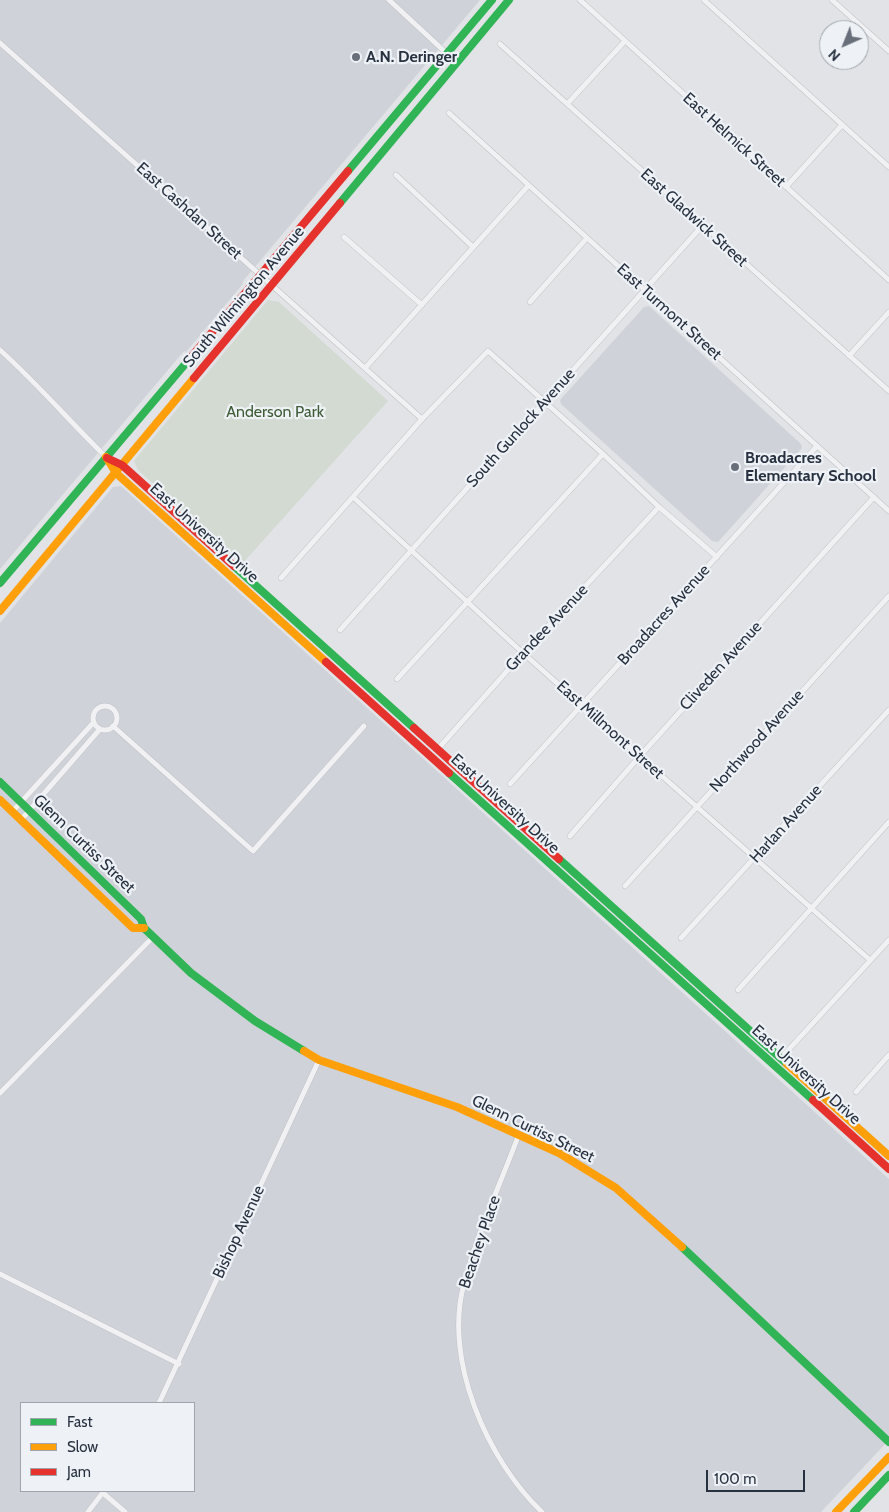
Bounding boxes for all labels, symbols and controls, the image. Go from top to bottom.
north arrow [819,20,869,70]
text: N [824,45,844,65]
place label: A.N. Deringer [366,47,457,67]
marker: A.N. Deringer [350,51,362,63]
street label: East Helmick Street [679,89,789,191]
street label: East Cashdan Street [132,159,246,263]
street label: East Gladwick Street [637,165,751,271]
street label: South Wilmington Avenue [179,223,309,371]
street label: East Turmont Street [613,260,725,364]
street label: South Gunlock Avenue [463,365,579,491]
park label: Anderson Park [226,402,324,422]
place label: Broadacres Elementary School [745,448,876,486]
marker: Broadacres Elementary School [729,461,741,473]
street label: East University Drive [146,479,262,587]
street label: Broadacres Avenue [614,561,714,669]
street label: Grandee Avenue [502,581,592,675]
street label: Cliveden Avenue [676,617,766,715]
street label: East Millmont Street [552,677,668,783]
street label: Northwood Avenue [706,686,808,796]
street label: East University Drive [447,750,563,858]
street label: Harlan Avenue [746,781,826,867]
street label: Glenn Curtiss Street [29,791,139,897]
street label: East University Drive [748,1021,864,1129]
street label: Glenn Curtiss Street [469,1091,597,1167]
street label: Bishop Avenue [209,1183,269,1281]
street label: Beachey Place [455,1193,505,1291]
legend [20,1402,195,1492]
text: Fast [67,1413,92,1431]
text: Slow [67,1438,98,1456]
scale bar [709,1460,808,1492]
text: Jam [67,1463,91,1481]
text: 100 m [714,1470,756,1488]

